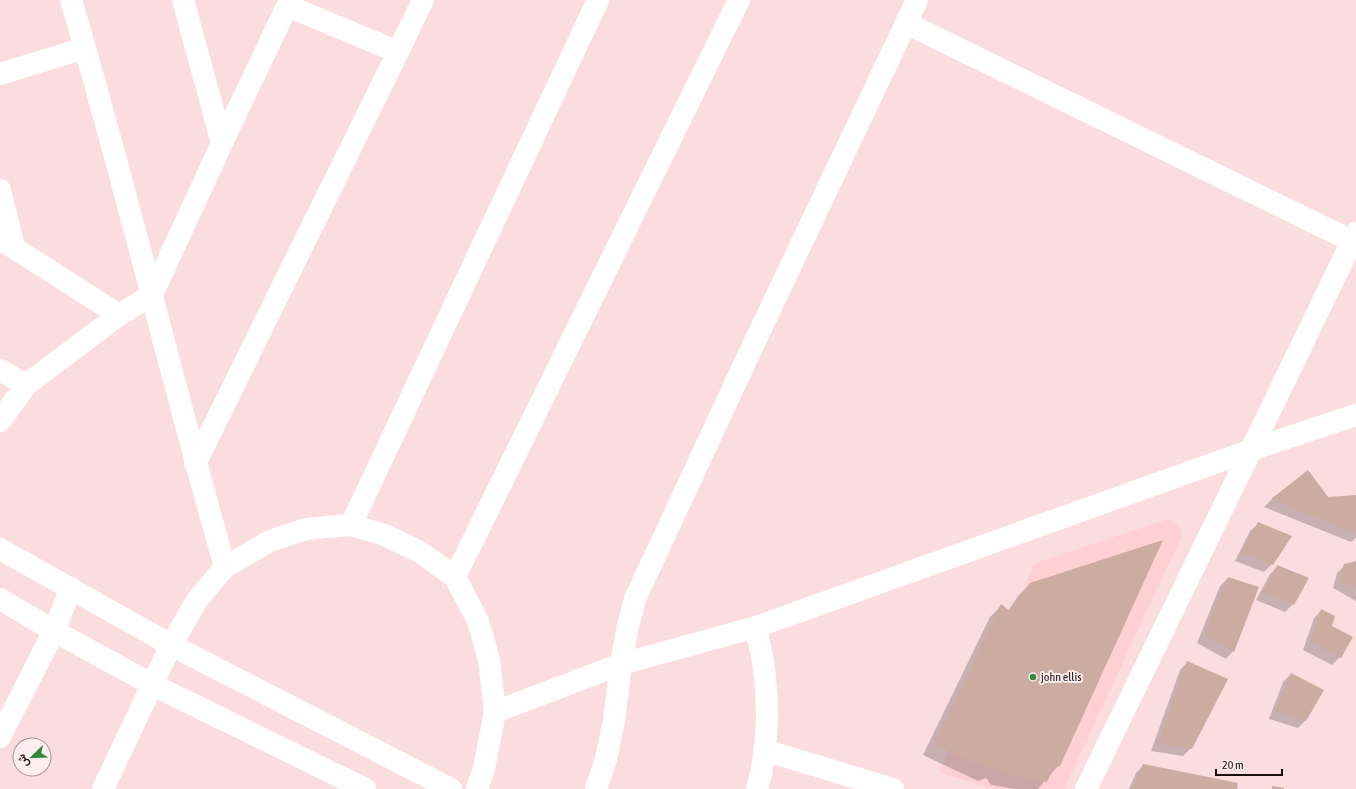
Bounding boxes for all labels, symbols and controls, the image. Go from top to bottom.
place label: john ellis [1040,670,1082,684]
marker: john ellis [1028,672,1038,682]
north arrow [12,737,52,777]
scale bar [1216,751,1282,777]
text: ش [15,752,32,769]
text: 20 m [1222,758,1244,772]

